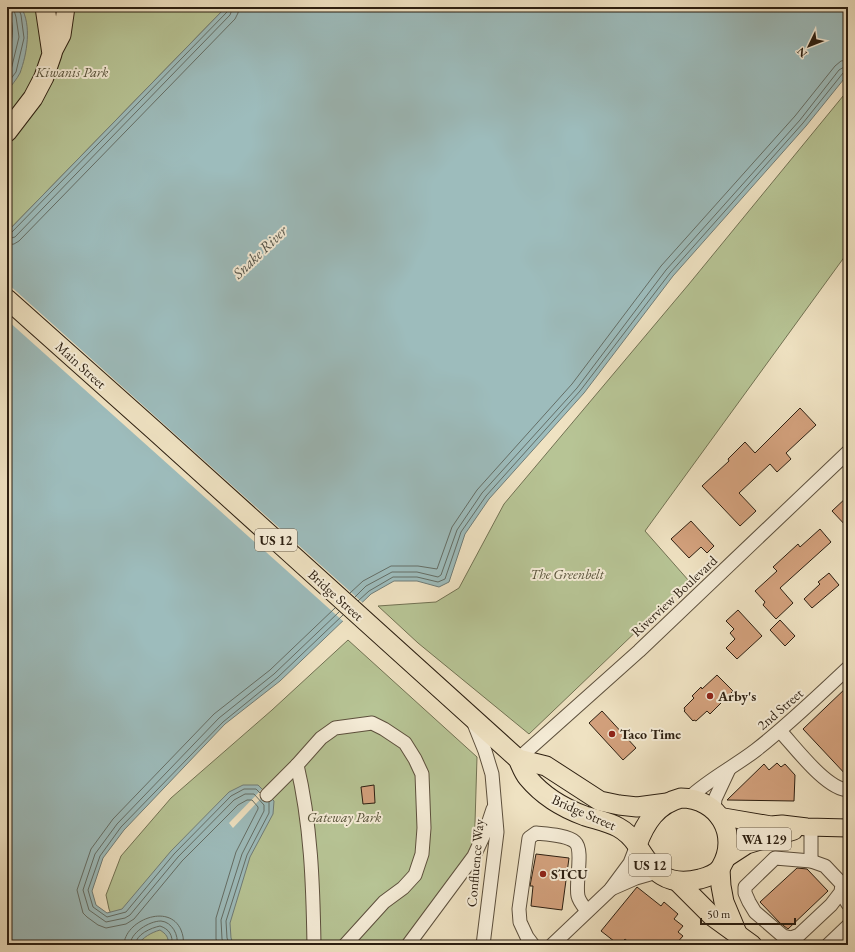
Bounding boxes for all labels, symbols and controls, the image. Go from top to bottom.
north arrow [789,26,829,66]
text: N [793,45,810,61]
park label: Kiwanis Park [35,63,109,81]
water label: Snake River [228,220,292,283]
street label: Main Street [52,337,111,393]
road number: US 12 [255,529,297,551]
street label: Riverview Boulevard [627,551,722,641]
street label: Bridge Street [305,565,368,625]
park label: The Greenbelt [530,565,605,583]
street label: 2nd Street [753,684,807,734]
place label: Arby's [717,687,756,705]
marker: Arby's [705,691,715,701]
place label: Taco Time [620,725,681,743]
marker: Taco Time [607,729,617,739]
street label: Bridge Street [549,790,620,834]
park label: Gateway Park [307,808,382,826]
street label: Confluence Way [462,817,488,908]
road number: WA 129 [737,828,791,850]
road number: US 12 [629,854,671,876]
place label: STCU [551,865,588,883]
marker: STCU [538,869,548,879]
scale bar [701,900,795,926]
text: 50 m [707,906,731,922]

